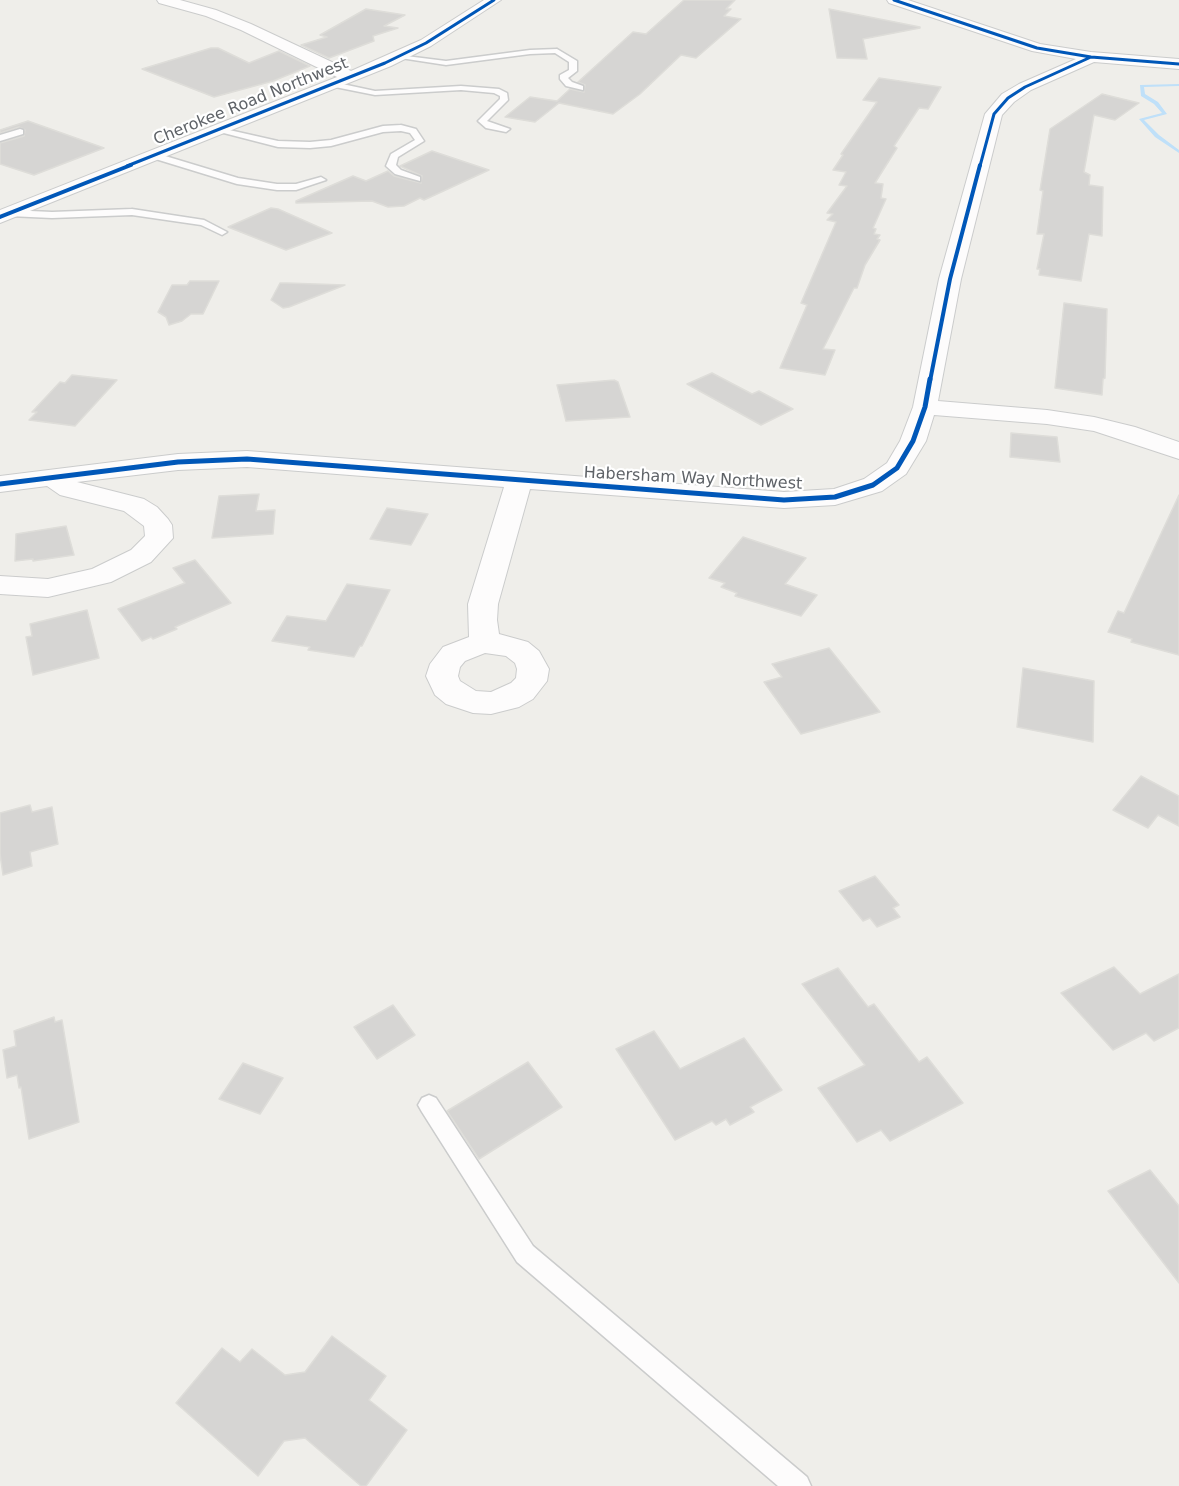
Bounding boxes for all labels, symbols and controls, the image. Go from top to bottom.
street label: Cherokee Road Northwest [151,54,351,150]
street label: Habersham Way Northwest [583,464,803,494]

